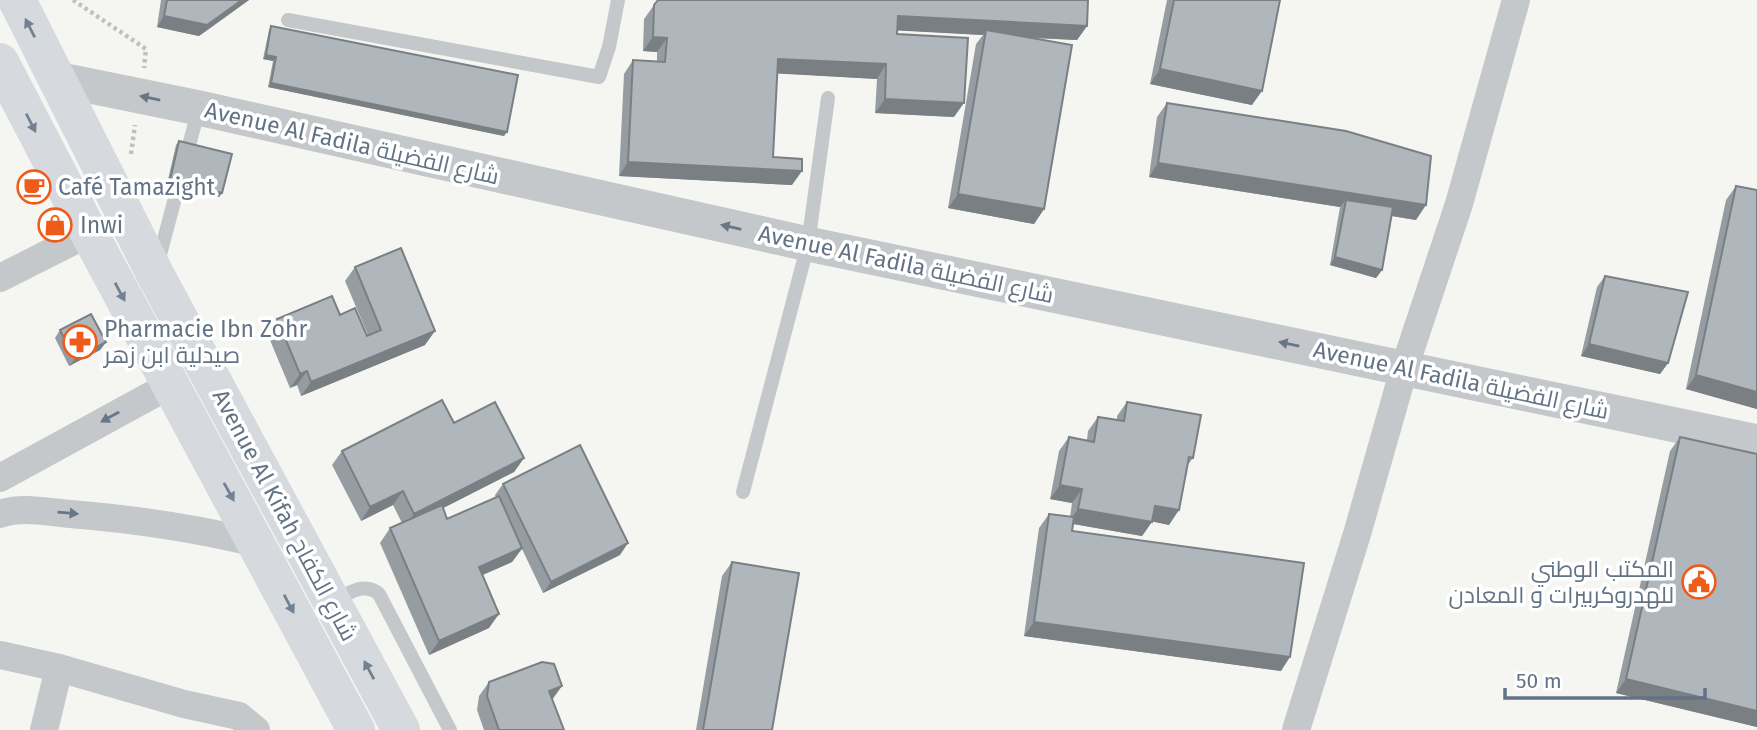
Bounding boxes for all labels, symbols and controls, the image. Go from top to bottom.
one-way arrow [24,18,35,38]
one-way arrow [139,93,161,104]
street label: Avenue Al Fadila شارع الفضيلة [202,96,502,192]
one-way arrow [26,113,37,133]
cafe icon: Café Tamazight [15,168,53,206]
place label: Café Tamazight [58,173,216,201]
shop icon: Inwi [36,206,74,244]
place label: Inwi [80,211,123,239]
street label: Avenue Al Fadila شارع الفضيلة [755,219,1056,311]
one-way arrow [720,222,742,233]
one-way arrow [115,282,126,302]
place label: Pharmacie Ibn Zohr صيدلية ابن زهر [102,315,308,369]
pharmacy icon: Pharmacie Ibn Zohr صيدلية ابن زهر [61,323,99,361]
street label: Avenue Al Fadila شارع الفضيلة [1310,335,1611,427]
one-way arrow [1278,339,1300,350]
street label: Avenue Al Kifah شارع الكفاح [205,384,363,647]
one-way arrow [100,411,120,423]
one-way arrow [223,482,234,502]
one-way arrow [57,508,79,519]
place label: المكتب الوطني للهدروكربيرات و المعادن [1449,555,1674,609]
public building icon: المكتب الوطني للهدروكربيرات و المعادن [1680,563,1718,601]
one-way arrow [282,594,294,614]
scale bar [1505,656,1704,700]
one-way arrow [363,660,375,679]
text: 50 m [1516,668,1562,694]

